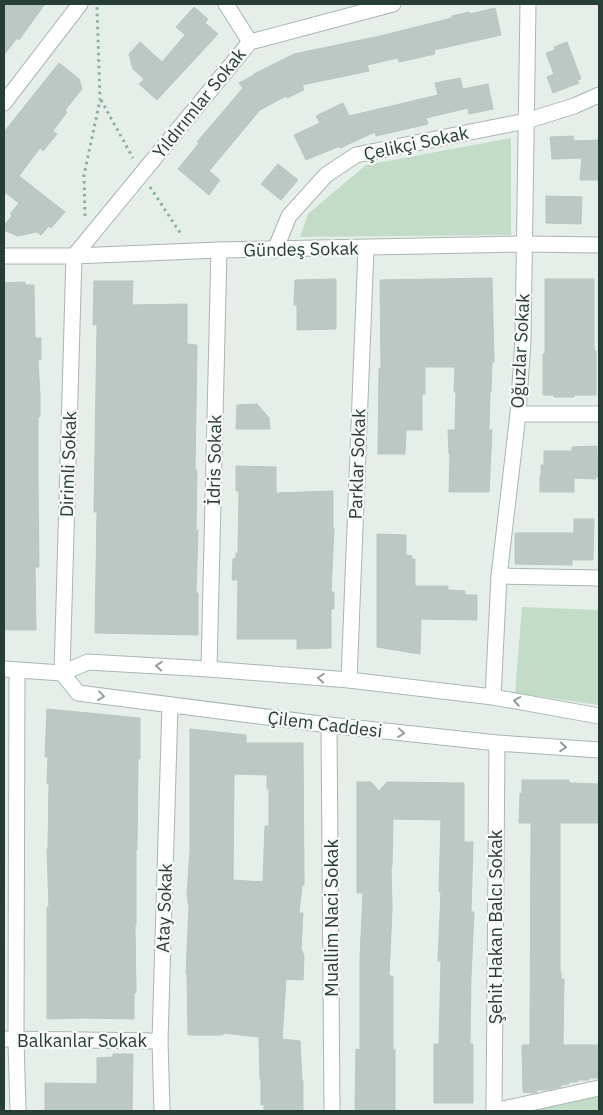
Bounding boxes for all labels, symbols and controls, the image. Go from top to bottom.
street label: Yıldırımlar Sokak [147,43,251,163]
street label: Çelikçi Sokak [362,121,471,165]
street label: Gündeş Sokak [243,236,359,262]
street label: Oğuzlar Sokak [506,292,535,409]
street label: Parklar Sokak [344,408,370,520]
street label: Dirimli Sokak [55,410,81,517]
street label: İdris Sokak [202,414,226,506]
one-way arrow [154,660,162,671]
one-way arrow [316,672,324,683]
one-way arrow [97,690,105,701]
one-way arrow [512,696,521,706]
street label: Çilem Caddesi [266,706,384,742]
one-way arrow [397,727,405,738]
one-way arrow [559,742,567,753]
street label: Şehit Hakan Balcı Sokak [484,829,507,1024]
street label: Muallim Naci Sokak [320,839,343,997]
street label: Atay Sokak [151,862,177,953]
street label: Balkanlar Sokak [17,1029,147,1052]

